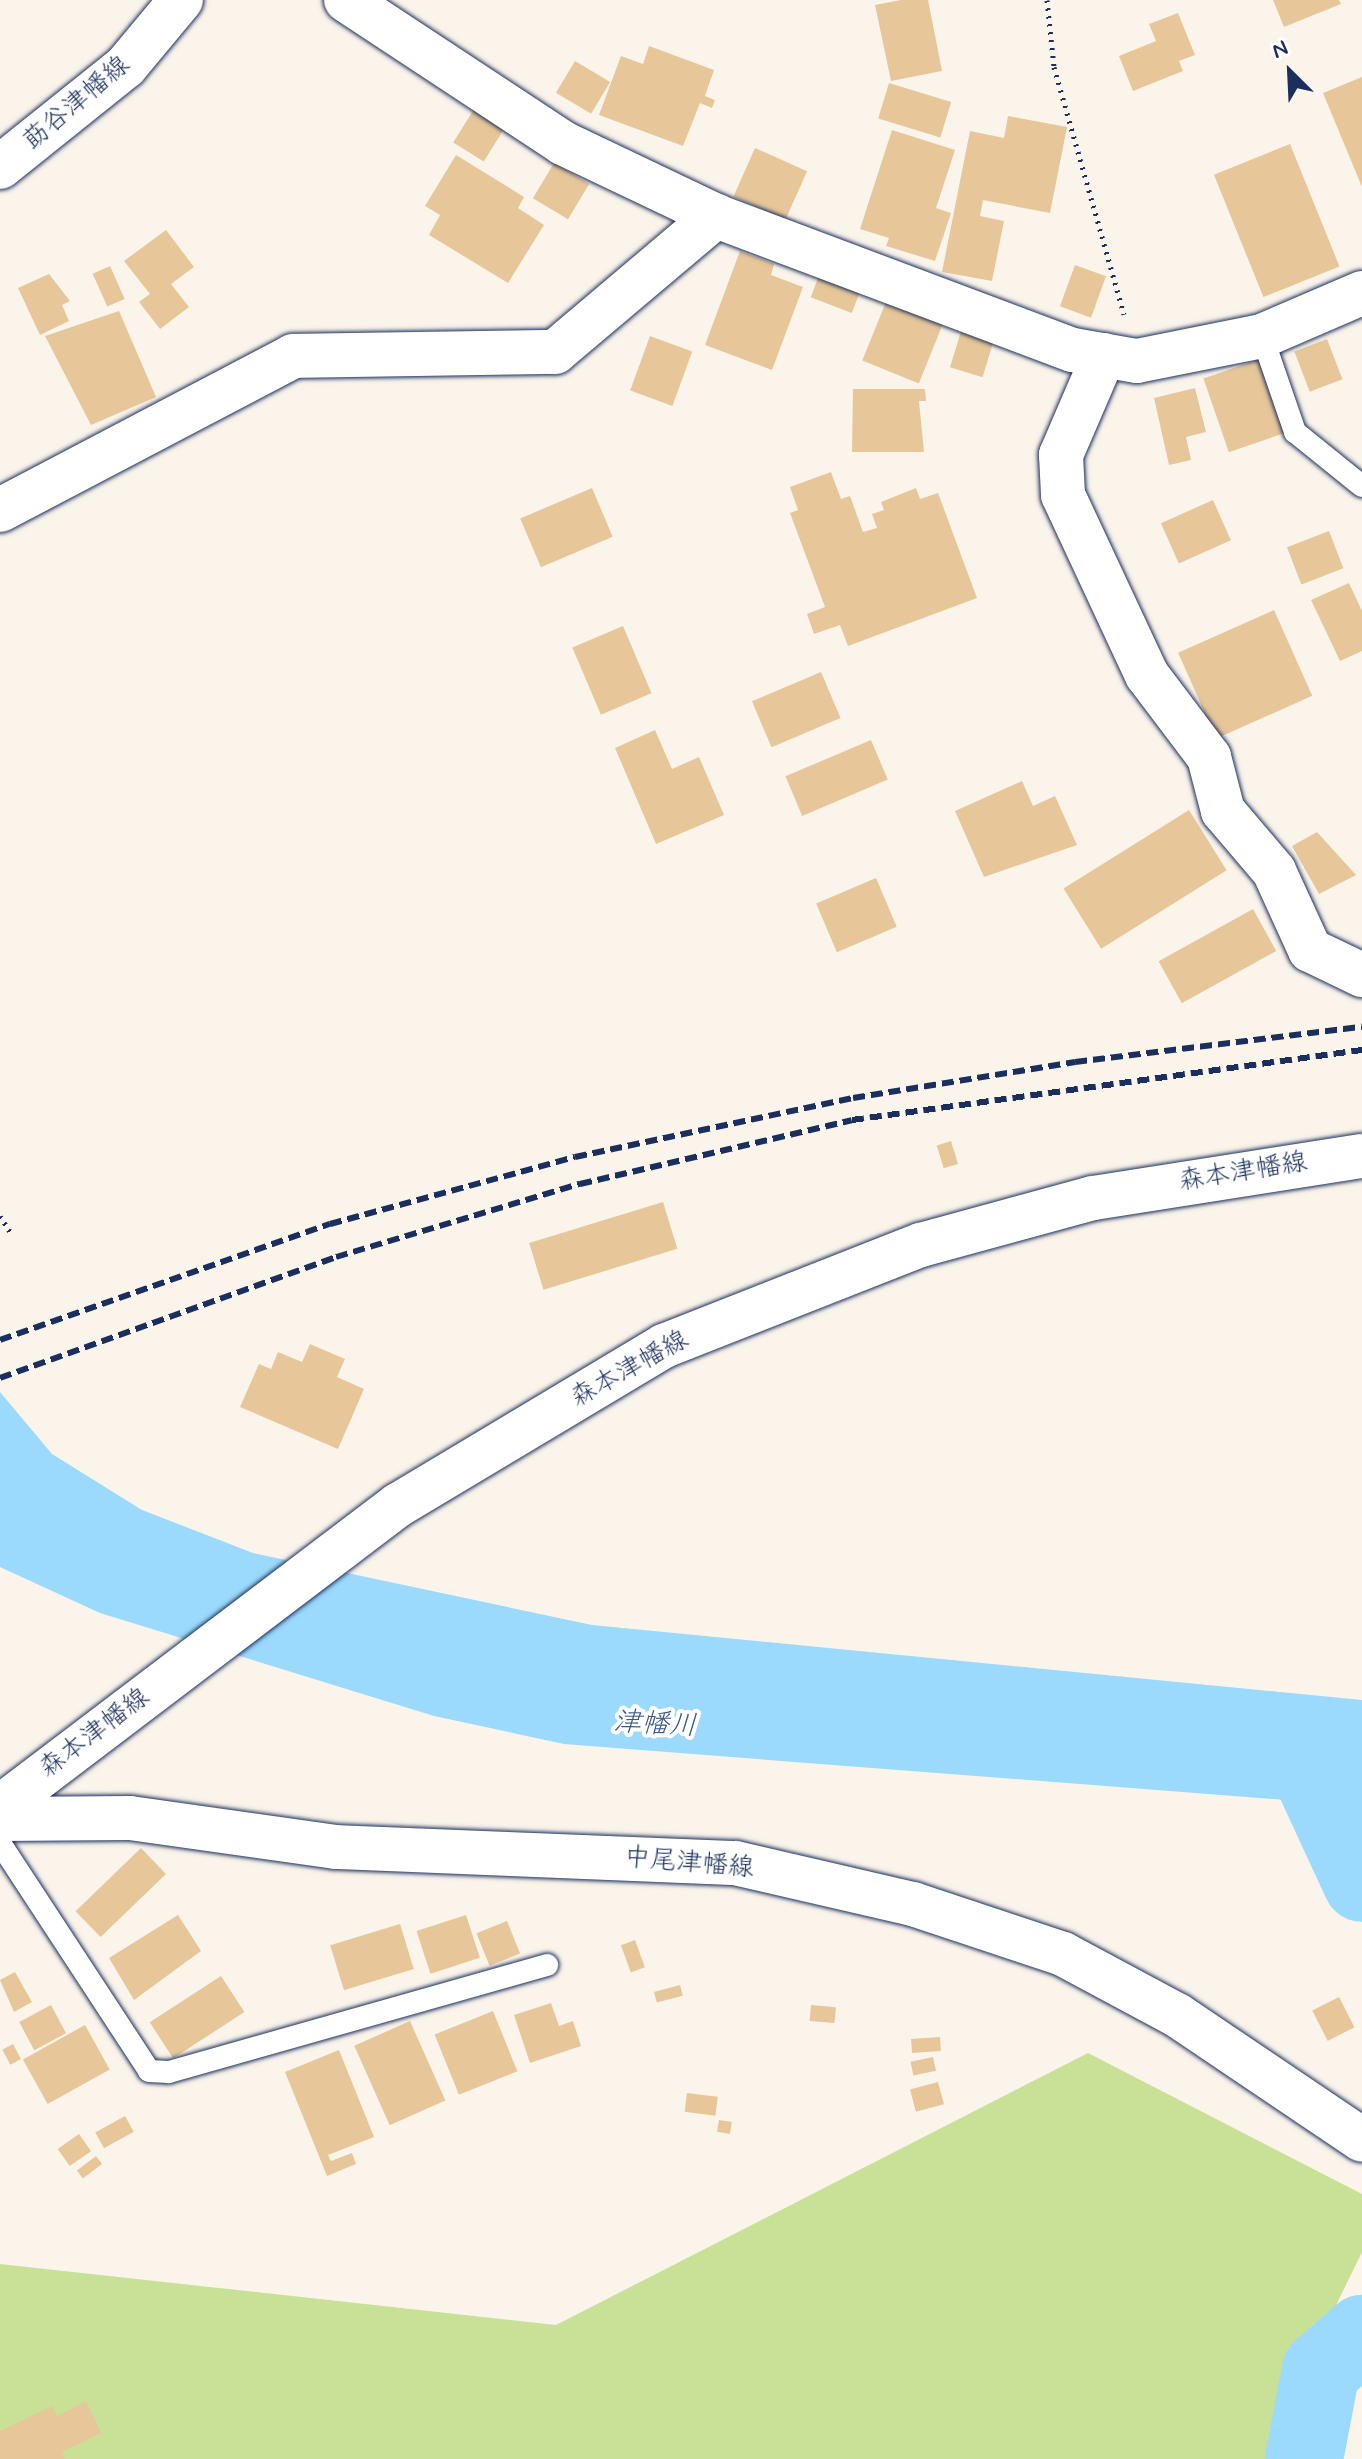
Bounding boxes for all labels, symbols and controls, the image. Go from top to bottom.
north arrow [1250,32,1330,112]
text: N [1268,34,1293,66]
street label: 莇谷津幡線 [17,50,137,158]
street label: 森本津幡線 [1176,1147,1310,1199]
street label: 森本津幡線 [566,1325,694,1415]
street label: 森本津幡線 [34,1682,156,1786]
water label: 津幡川 [612,1706,698,1744]
street label: 中尾津幡線 [623,1843,755,1885]

